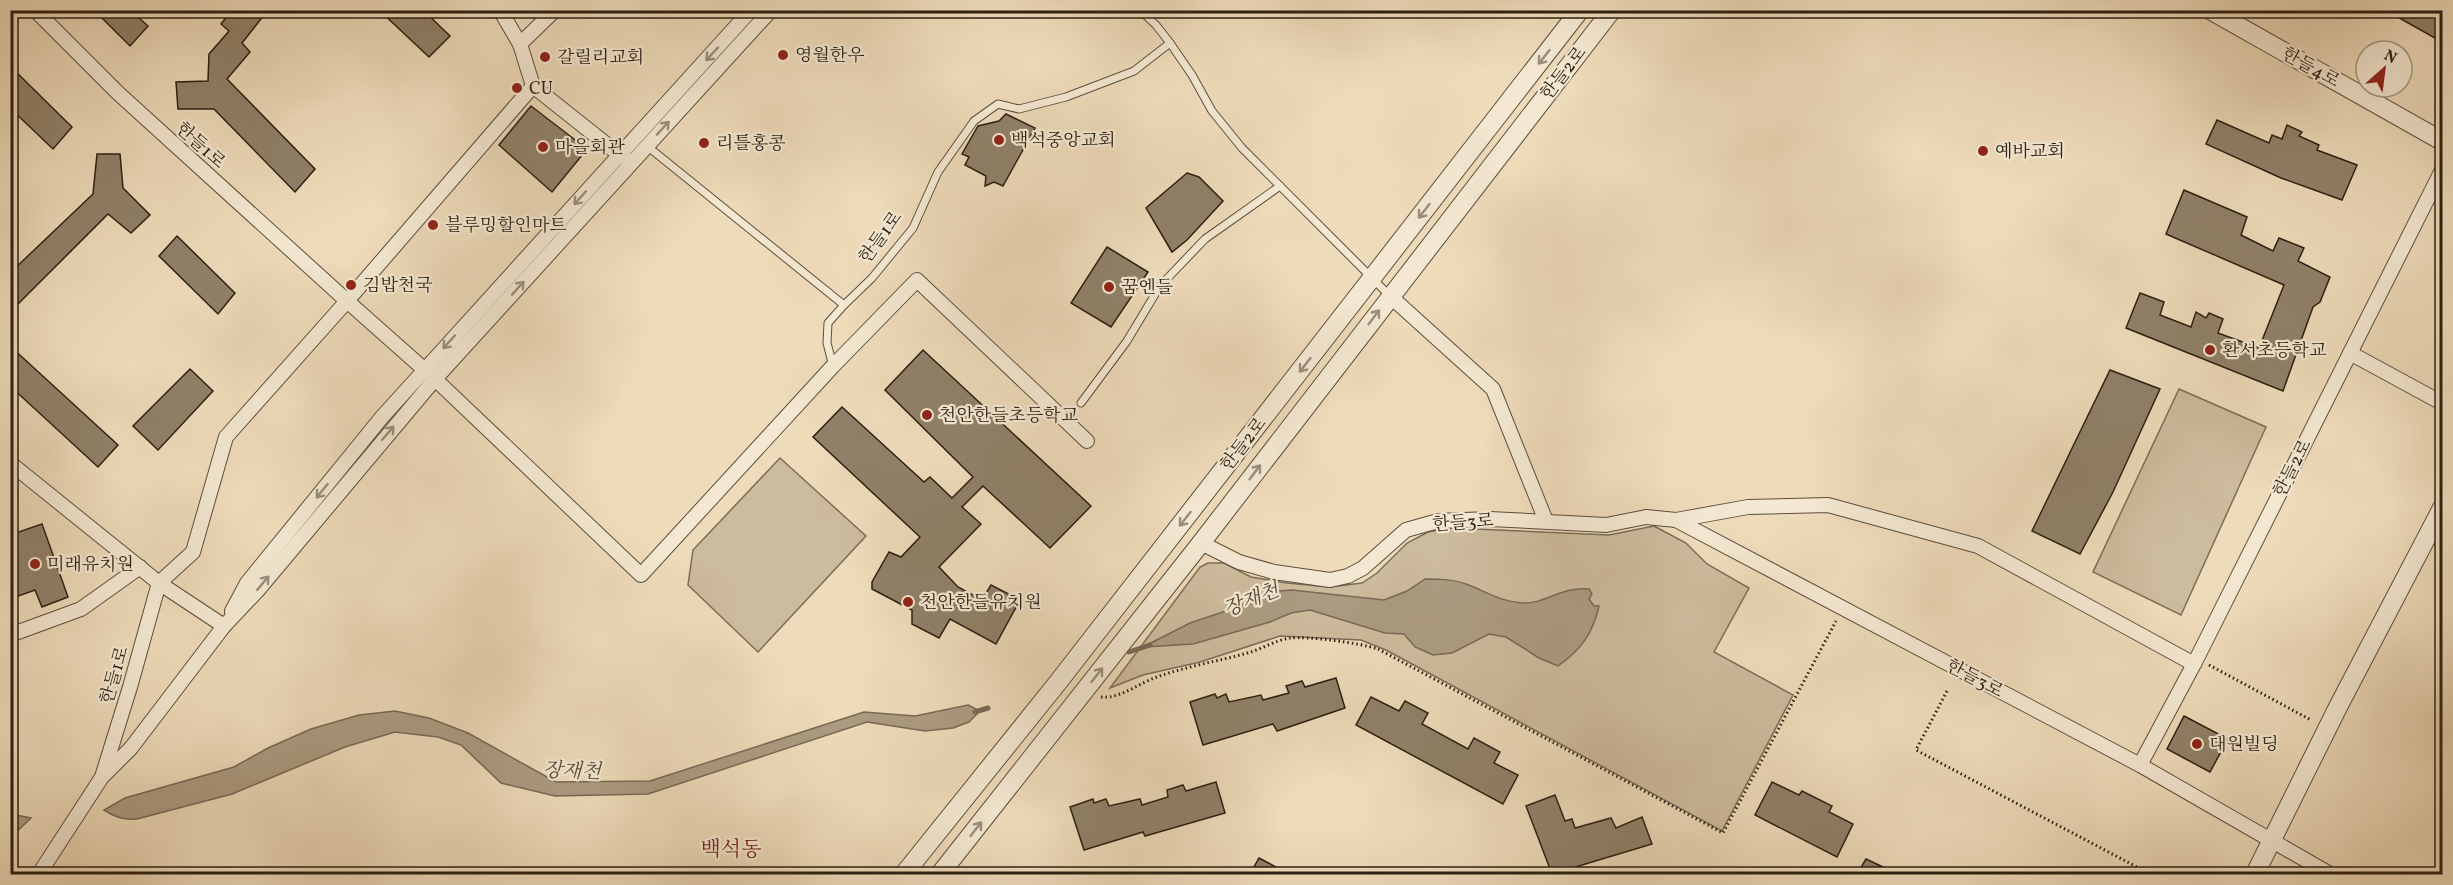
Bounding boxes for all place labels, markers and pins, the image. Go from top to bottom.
place label: 영월한우 [795,44,865,69]
place label: 갈릴리교회 [557,46,644,71]
marker: 영월한우 [776,48,790,62]
marker: 갈릴리교회 [538,50,552,64]
place label: CU [529,77,553,102]
marker: CU [510,81,524,95]
place label: 백석중앙교회 [1011,129,1115,154]
place label: 리틀홍콩 [716,132,786,157]
marker: 백석중앙교회 [992,133,1006,147]
place label: 마을회관 [555,136,625,161]
marker: 리틀홍콩 [697,136,711,150]
marker: 마을회관 [536,140,550,154]
place label: 예바교회 [1995,140,2065,165]
marker: 예바교회 [1976,144,1990,158]
place label: 블루밍할인마트 [445,214,567,239]
marker: 블루밍할인마트 [426,218,440,232]
place label: 김밥천국 [363,274,433,299]
place label: 꿈엔들 [1121,276,1174,301]
marker: 김밥천국 [344,278,358,292]
marker: 꿈엔들 [1102,280,1116,294]
place label: 환서초등학교 [2222,339,2327,364]
marker: 환서초등학교 [2203,343,2217,357]
place label: 천안한들초등학교 [939,404,1079,429]
marker: 천안한들초등학교 [920,408,934,422]
place label: 미래유치원 [47,553,134,578]
marker: 미래유치원 [28,557,42,571]
place label: 천안한들유치원 [920,591,1042,616]
marker: 천안한들유치원 [901,595,915,609]
place label: 대원빌딩 [2209,733,2279,758]
marker: 대원빌딩 [2190,737,2204,751]

